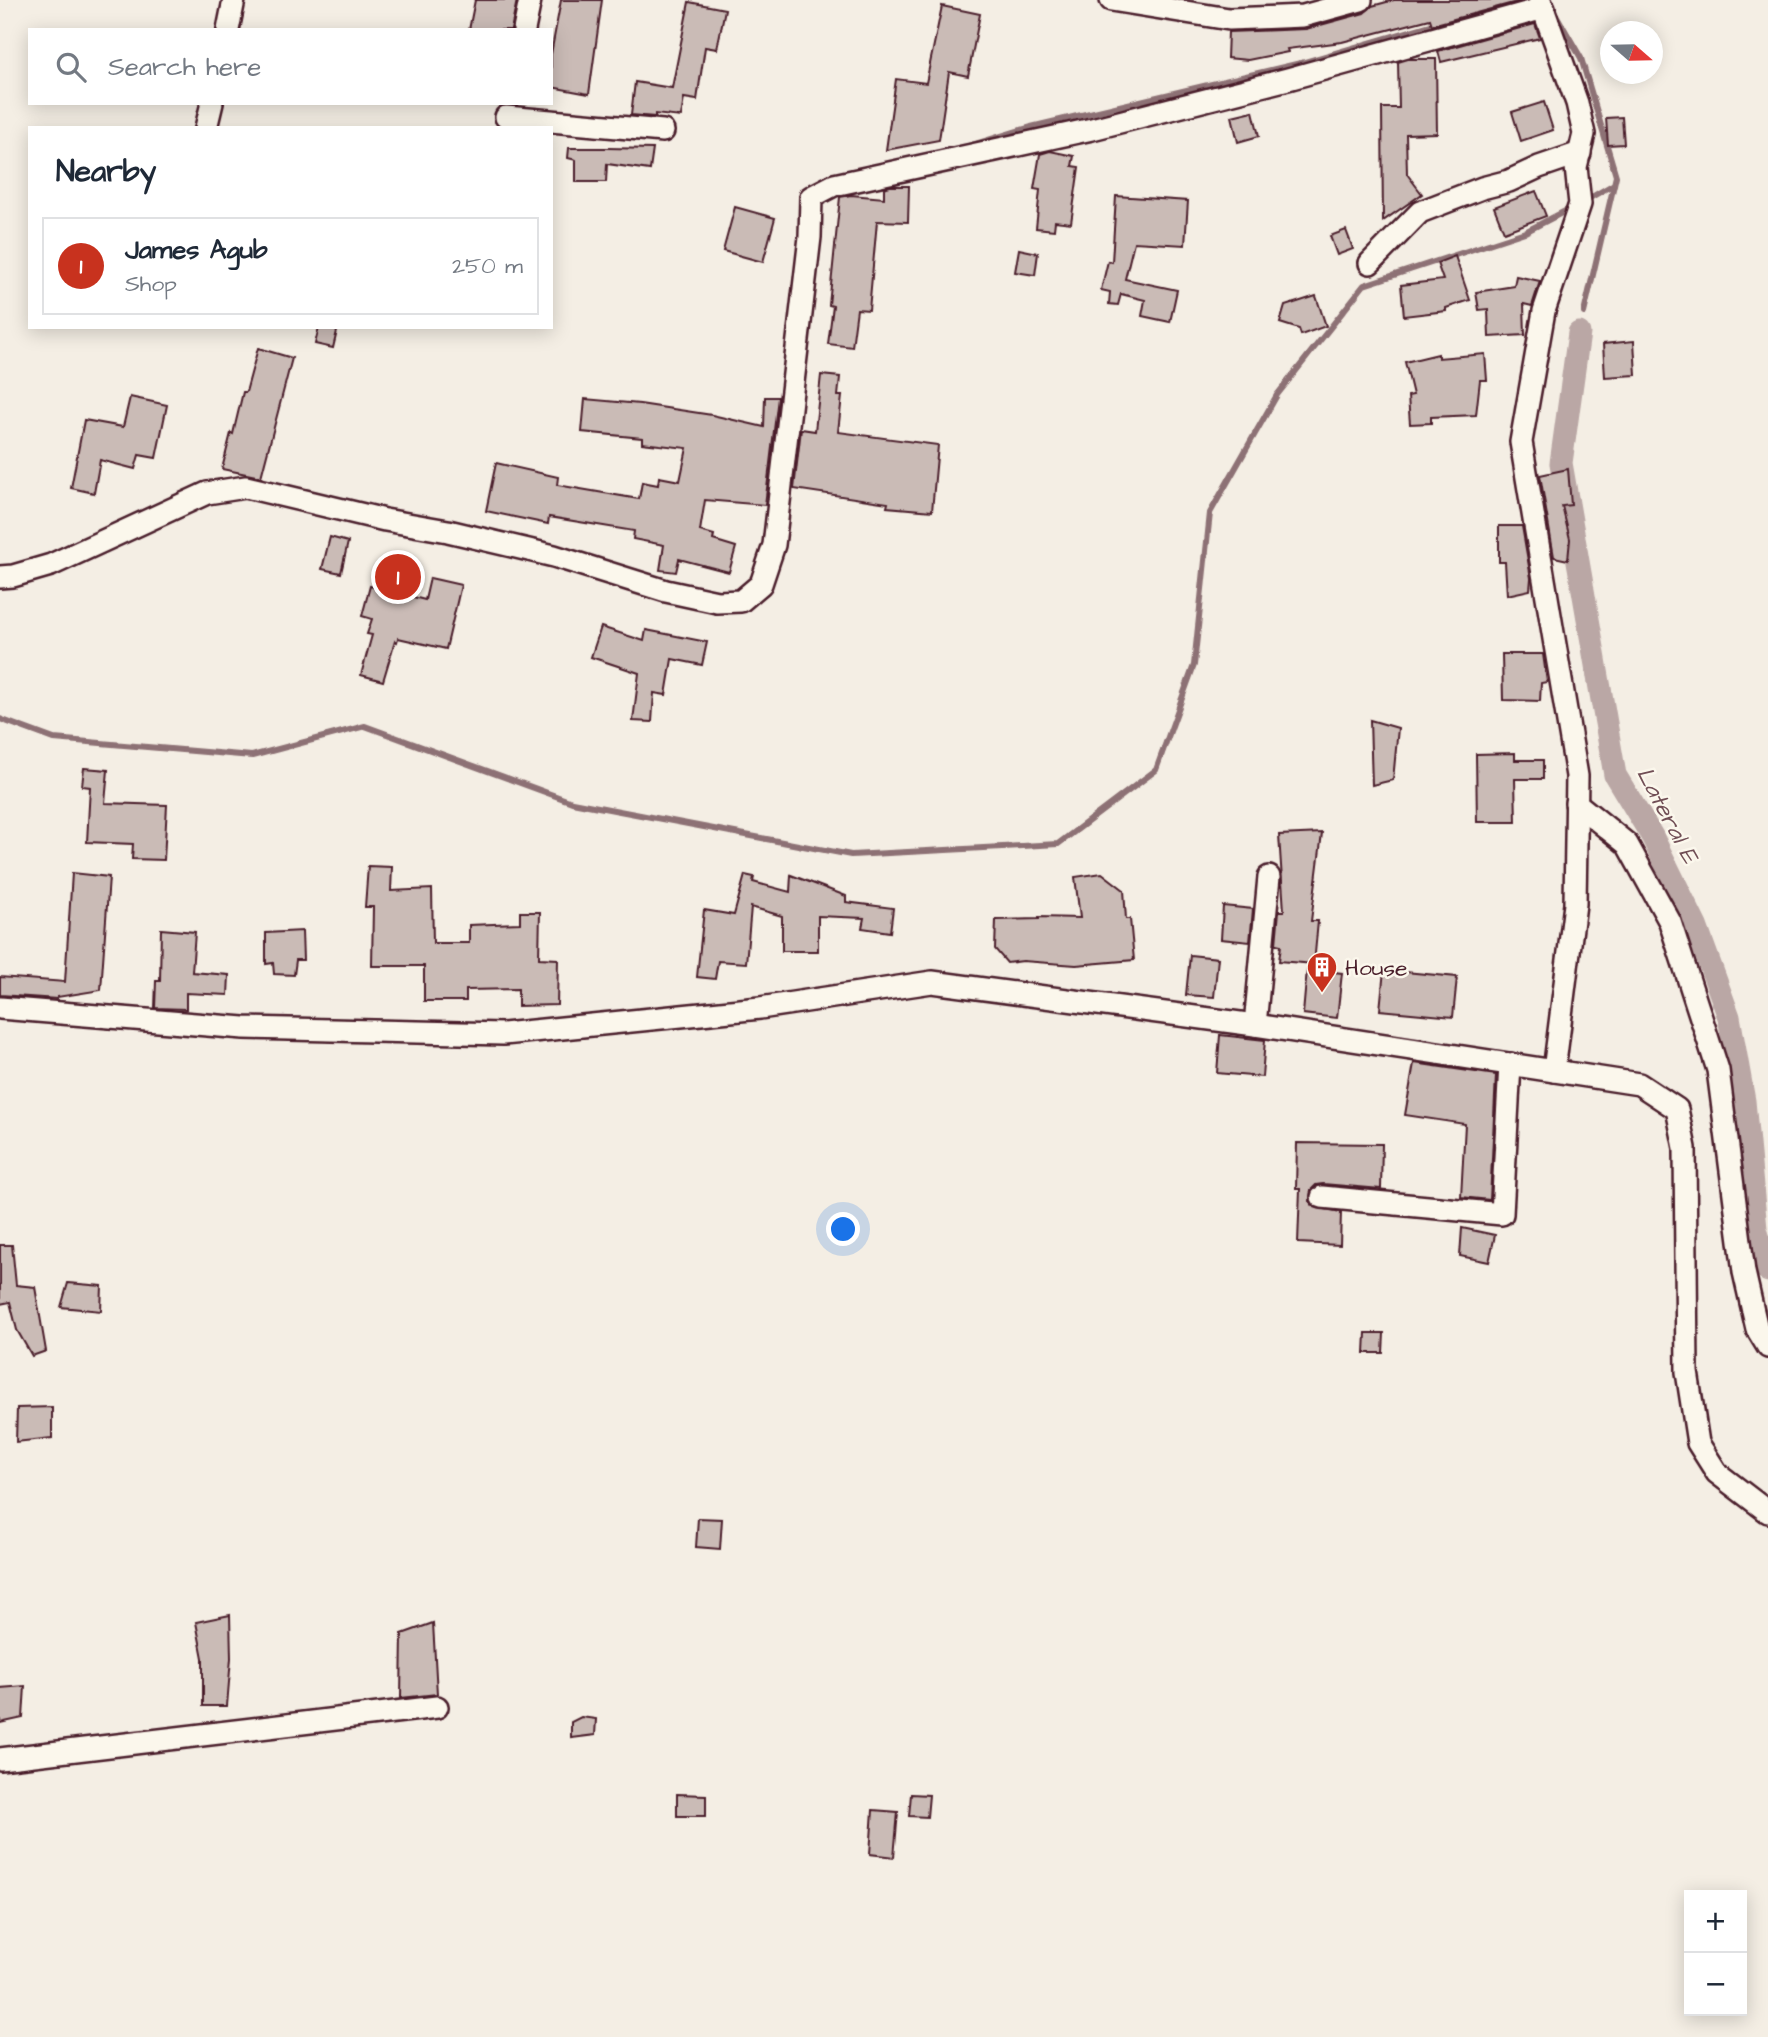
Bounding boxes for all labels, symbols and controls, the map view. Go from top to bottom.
north arrow [1600,21,1663,84]
search box [28,28,553,105]
icon: search [52,48,90,86]
text: Search here [108,49,261,85]
text: Nearby [56,151,156,193]
text: James Agub [125,232,268,268]
text: 1 [80,250,82,282]
text: 250 m [452,250,523,282]
text: Shop [125,268,177,300]
pin: 1 [375,551,421,603]
water label: Lateral E [1628,761,1708,871]
building icon: House [1305,950,1339,994]
place label: House [1345,952,1408,984]
your location [826,1212,860,1246]
map controls [1684,1890,1747,2016]
button: + [1684,1890,1747,1953]
button: − [1684,1953,1747,2016]

